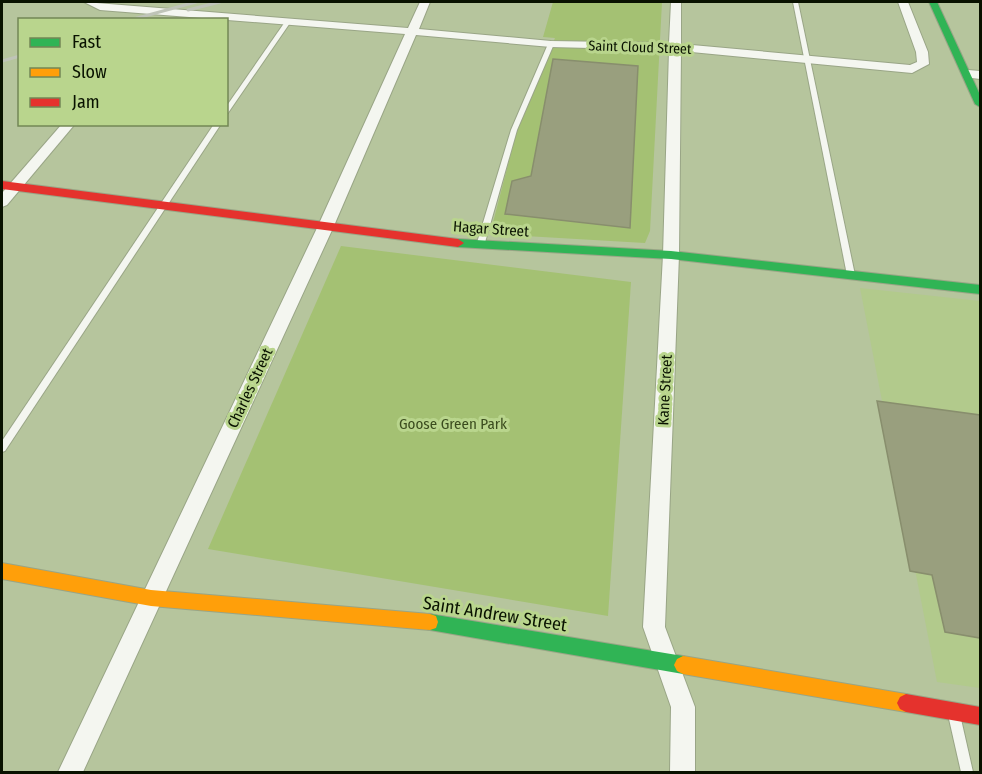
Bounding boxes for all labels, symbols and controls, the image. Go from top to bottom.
legend [18,18,228,126]
text: Fast [72,31,101,53]
street label: Saint Cloud Street [588,37,692,58]
text: Slow [72,61,107,83]
text: Jam [72,91,100,113]
street label: Hagar Street [452,217,530,241]
street label: Charles Street [224,345,276,431]
street label: Kane Street [654,354,676,426]
park label: Goose Green Park [399,415,507,433]
street label: Saint Andrew Street [421,592,569,636]

